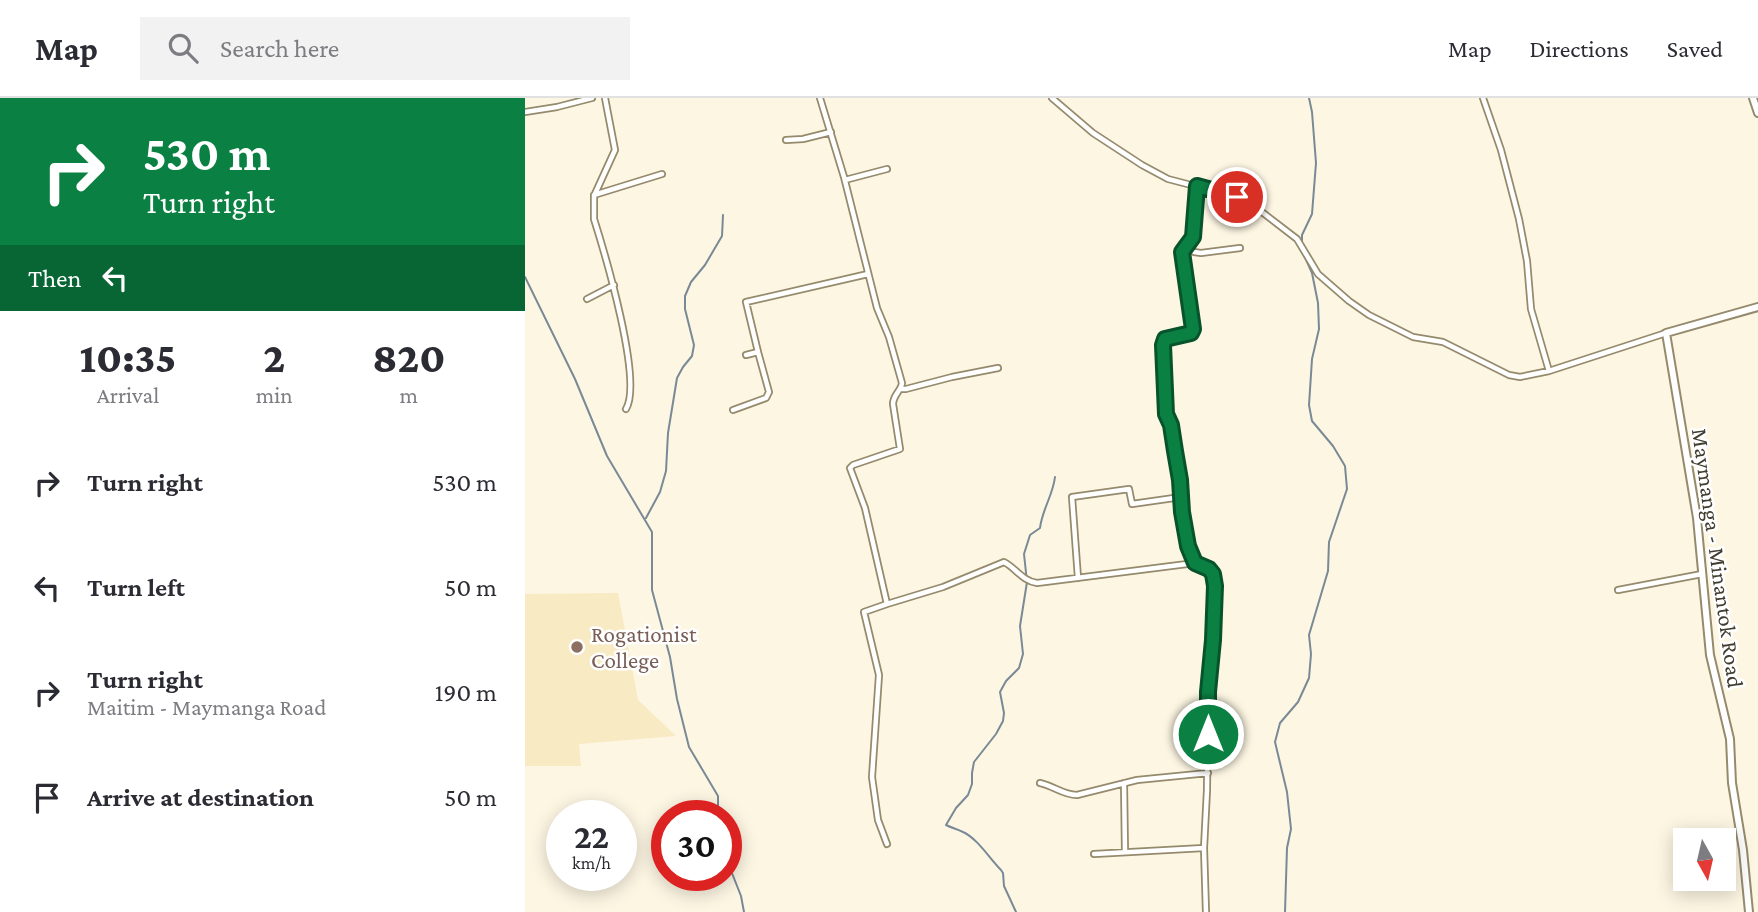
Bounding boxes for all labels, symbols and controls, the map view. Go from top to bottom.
search box [140,17,630,80]
icon: search [164,29,202,67]
text: Map [35,30,98,67]
text: Search here [220,34,339,63]
text: Map [1448,35,1492,62]
text: Directions [1530,35,1629,62]
text: Saved [1667,35,1723,62]
icon: right [28,126,119,217]
text: 530 m [143,126,270,181]
pin [1207,167,1267,227]
icon: arrive [1218,178,1256,216]
text: Turn right [143,184,275,220]
icon: left [96,259,134,297]
text: Then [28,264,82,293]
text: 10:35 [80,334,176,381]
text: 2 [263,334,285,381]
text: 820 [372,334,445,381]
text: Arrival [97,382,159,408]
text: min [256,382,293,408]
text: m [400,382,418,408]
street label: Maymanga - Minantok Road [1687,427,1749,689]
icon: right [28,464,66,502]
text: Turn right [87,468,203,497]
text: 530 m [432,468,497,497]
icon: left [28,569,66,607]
text: Turn left [87,573,185,602]
text: 50 m [444,573,497,602]
place label: Rogationist College [591,621,697,673]
marker: Rogationist College [569,639,585,655]
text: Turn right [87,665,203,694]
icon: right [28,674,66,712]
text: 190 m [435,678,497,707]
text: Maitim - Maymanga Road [87,694,326,720]
position arrow [1171,697,1245,771]
icon: arrive [28,779,66,817]
text: Arrive at destination [87,783,314,812]
text: 50 m [444,783,497,812]
speed limit sign: 30 [651,800,742,891]
text: 22 [574,817,609,856]
north arrow [1673,828,1736,891]
map controls [1673,828,1736,891]
text: km/h [572,853,611,873]

